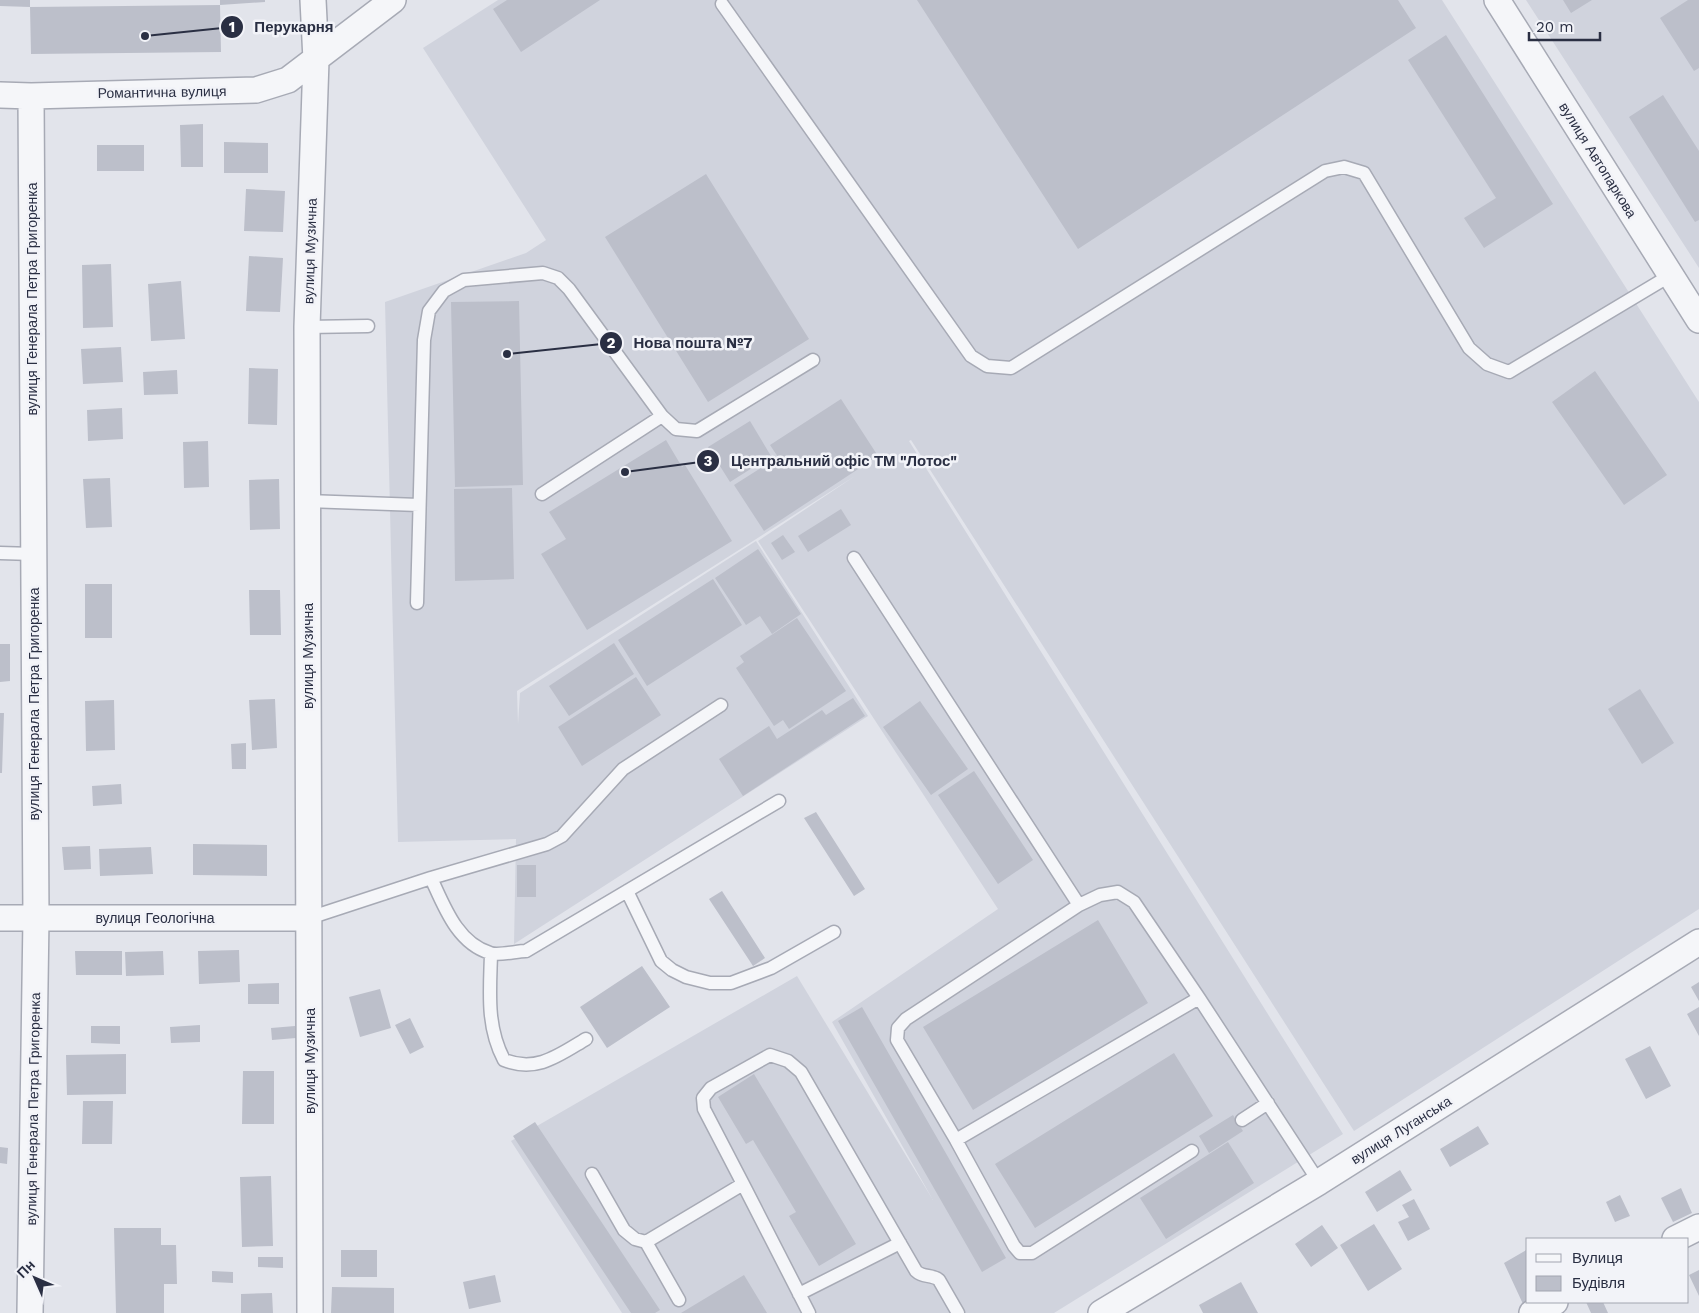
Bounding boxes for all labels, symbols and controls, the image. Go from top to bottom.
scale bar [1529,10,1600,42]
callout: Перукарня [219,12,343,42]
text: 1 [229,18,235,36]
text: Перукарня [254,18,334,36]
text: 20 m [1536,18,1574,36]
street label: Романтична вулиця [97,83,227,101]
street label: вулиця Автопаркова [1556,99,1640,221]
street label: вулиця Генерала Петра Григоренка [24,182,40,416]
street label: вулиця Музична [300,198,320,304]
callout: Нова пошта №7 [599,328,763,358]
text: 2 [607,334,616,352]
text: Нова пошта №7 [634,334,752,352]
callout: Центральний офіс ТМ "Лотос" [695,446,967,476]
text: 3 [704,452,713,470]
text: Центральний офіс ТМ "Лотос" [731,452,957,470]
street label: вулиця Генерала Петра Григоренка [26,587,42,821]
street label: вулиця Музична [300,603,316,709]
street label: вулиця Геологічна [95,910,215,926]
street label: вулиця Генерала Петра Григоренка [23,992,43,1226]
street label: вулиця Музична [302,1008,318,1114]
street label: вулиця Луганська [1348,1093,1454,1167]
legend [1526,1238,1689,1303]
text: Вулиця [1572,1249,1623,1267]
north arrow [10,1253,60,1303]
text: Пн [14,1257,38,1281]
text: Будівля [1572,1274,1625,1292]

